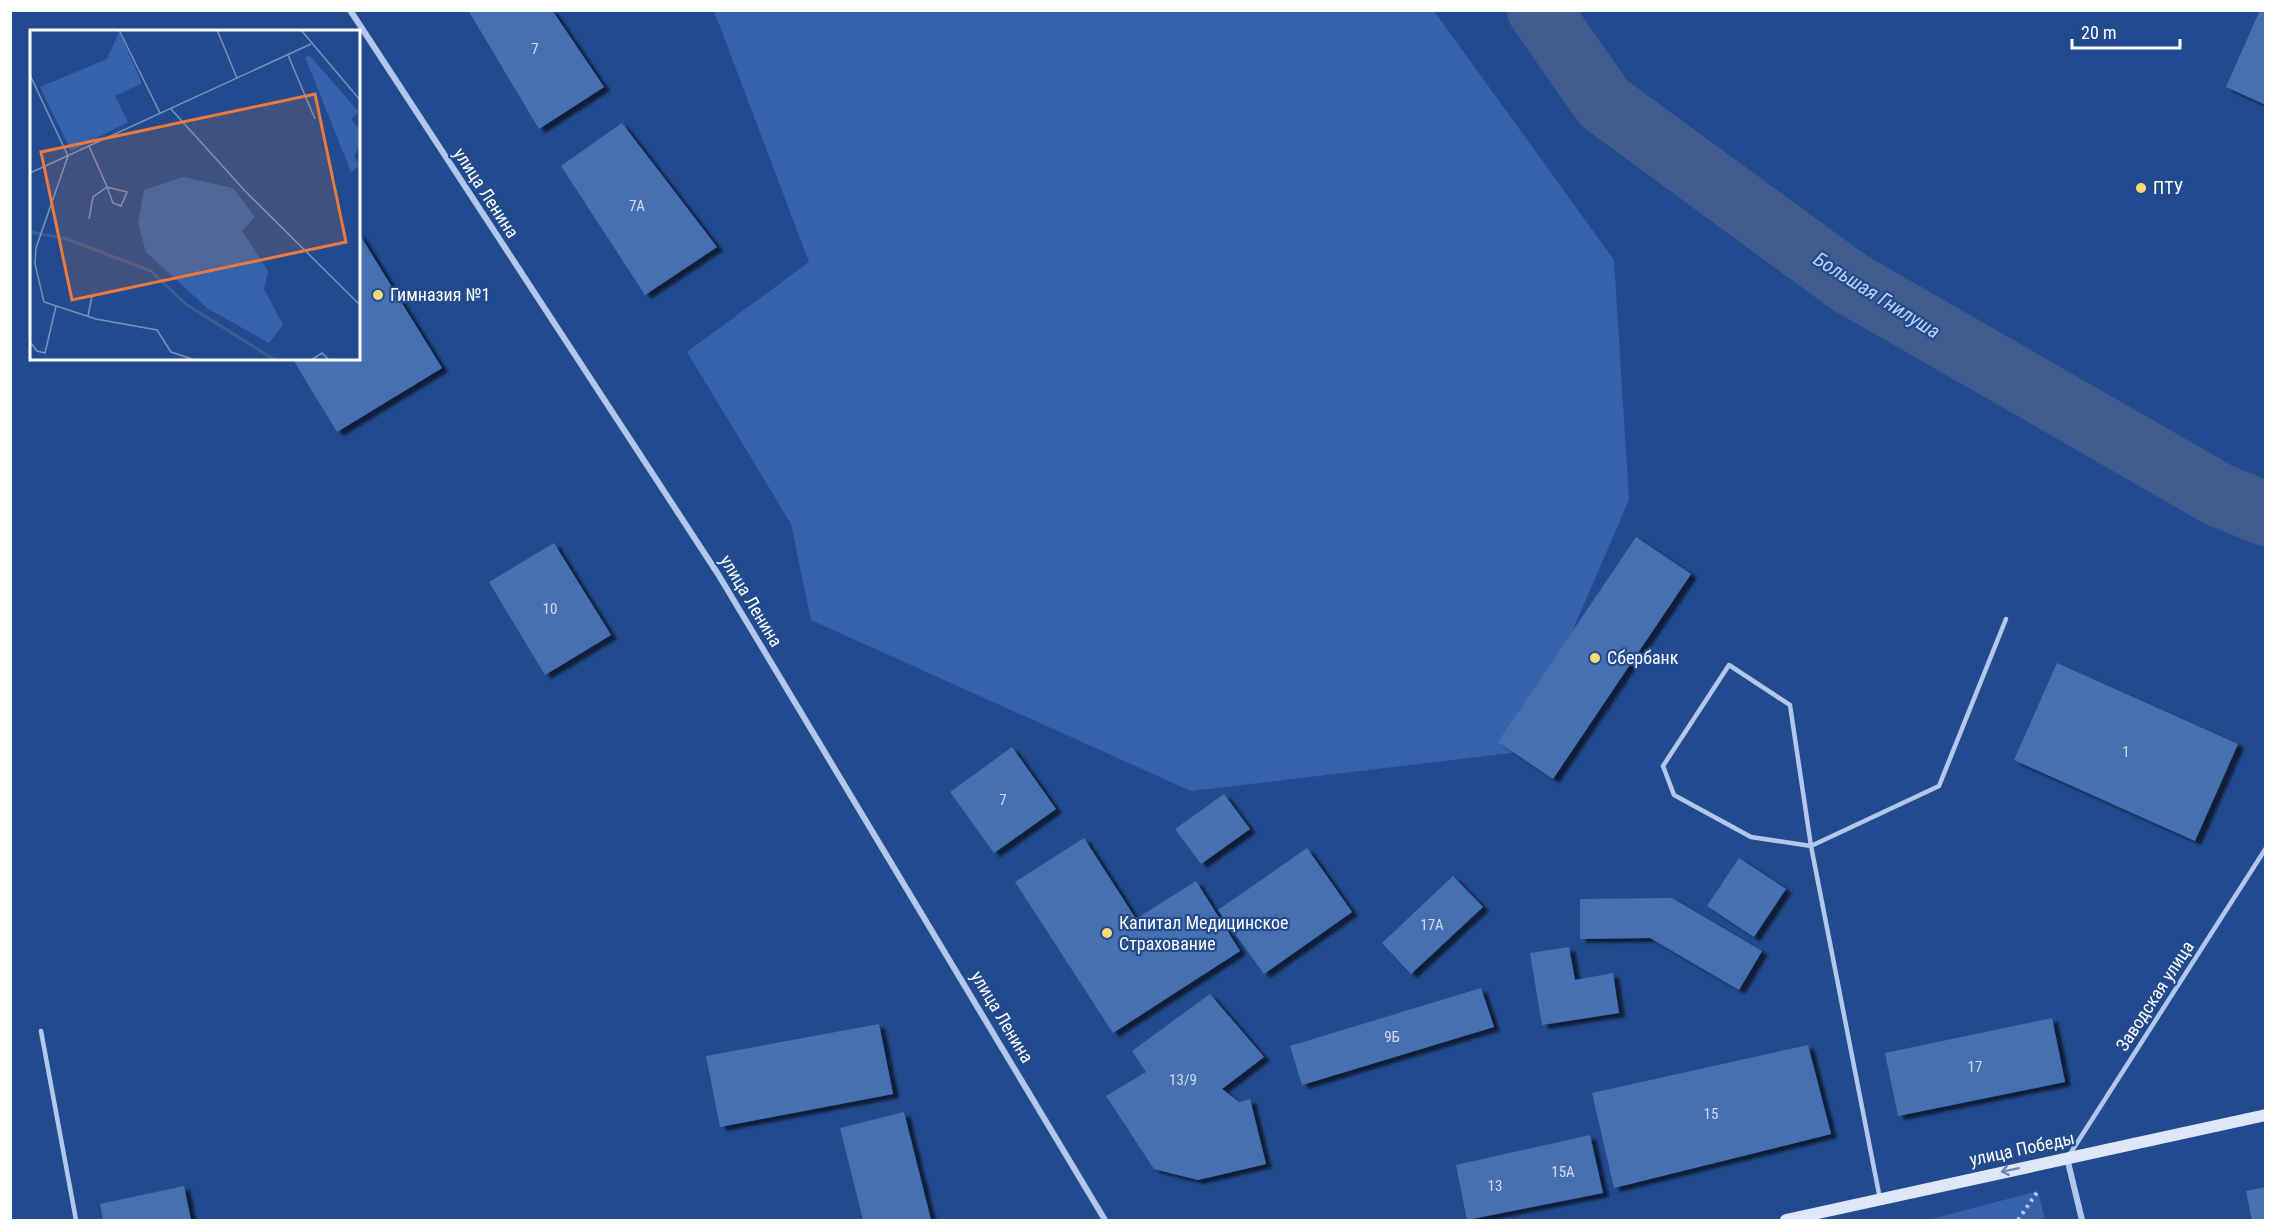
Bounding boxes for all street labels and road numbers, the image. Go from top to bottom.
street label: улица Ленина [449,144,523,242]
street label: улица Ленина [716,551,787,650]
street label: Заводская улица [2111,937,2198,1055]
street label: улица Ленина [967,967,1038,1066]
street label: улица Победы [1967,1127,2076,1170]

